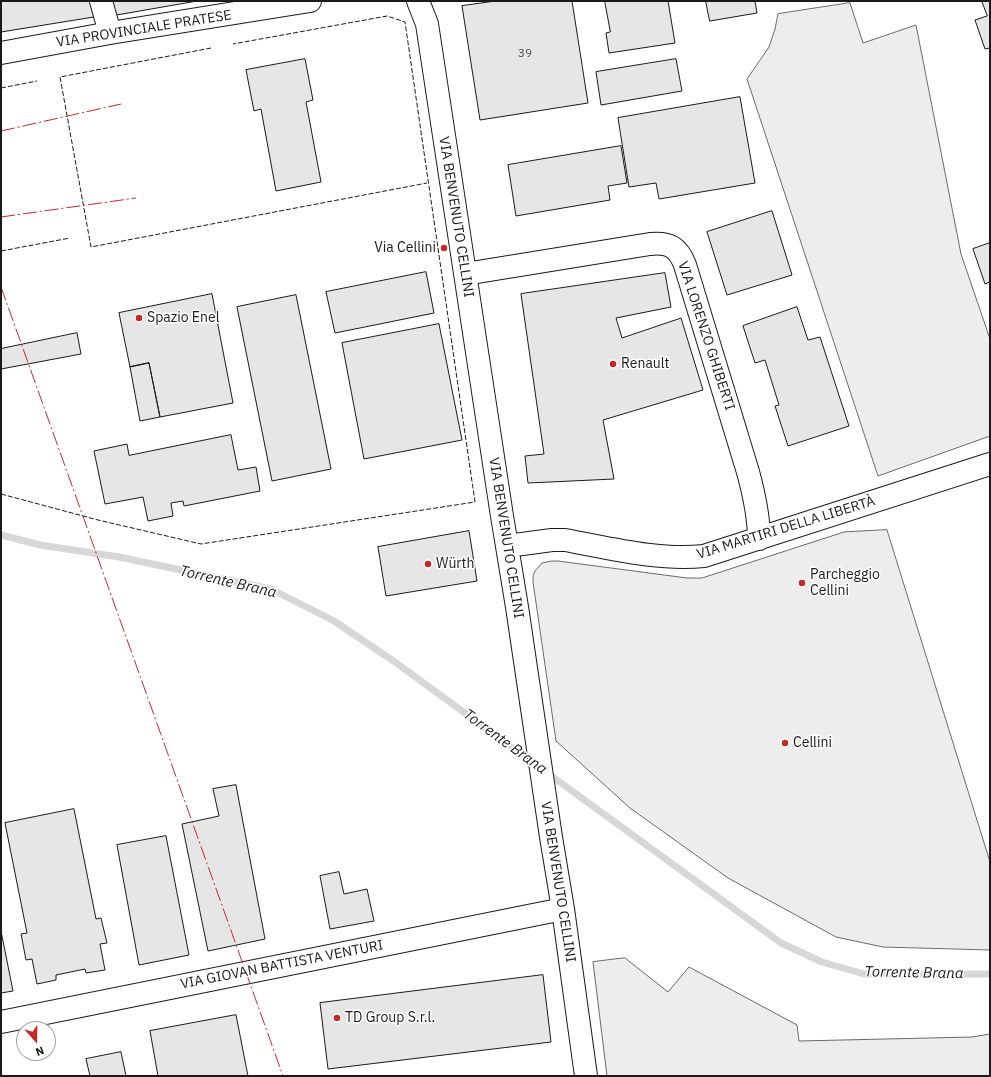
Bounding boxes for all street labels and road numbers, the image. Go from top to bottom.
street label: VIA PROVINCIALE PRATESE [55,7,233,51]
street label: VIA BENVENUTO CELLINI [435,135,477,299]
street label: VIA LORENZO GHIBERTI [674,259,738,413]
street label: VIA BENVENUTO CELLINI [485,456,527,620]
street label: VIA MARTIRI DELLA LIBERTÀ [695,493,877,563]
street label: VIA BENVENUTO CELLINI [537,800,579,964]
street label: VIA GIOVAN BATTISTA VENTURI [179,937,385,993]

